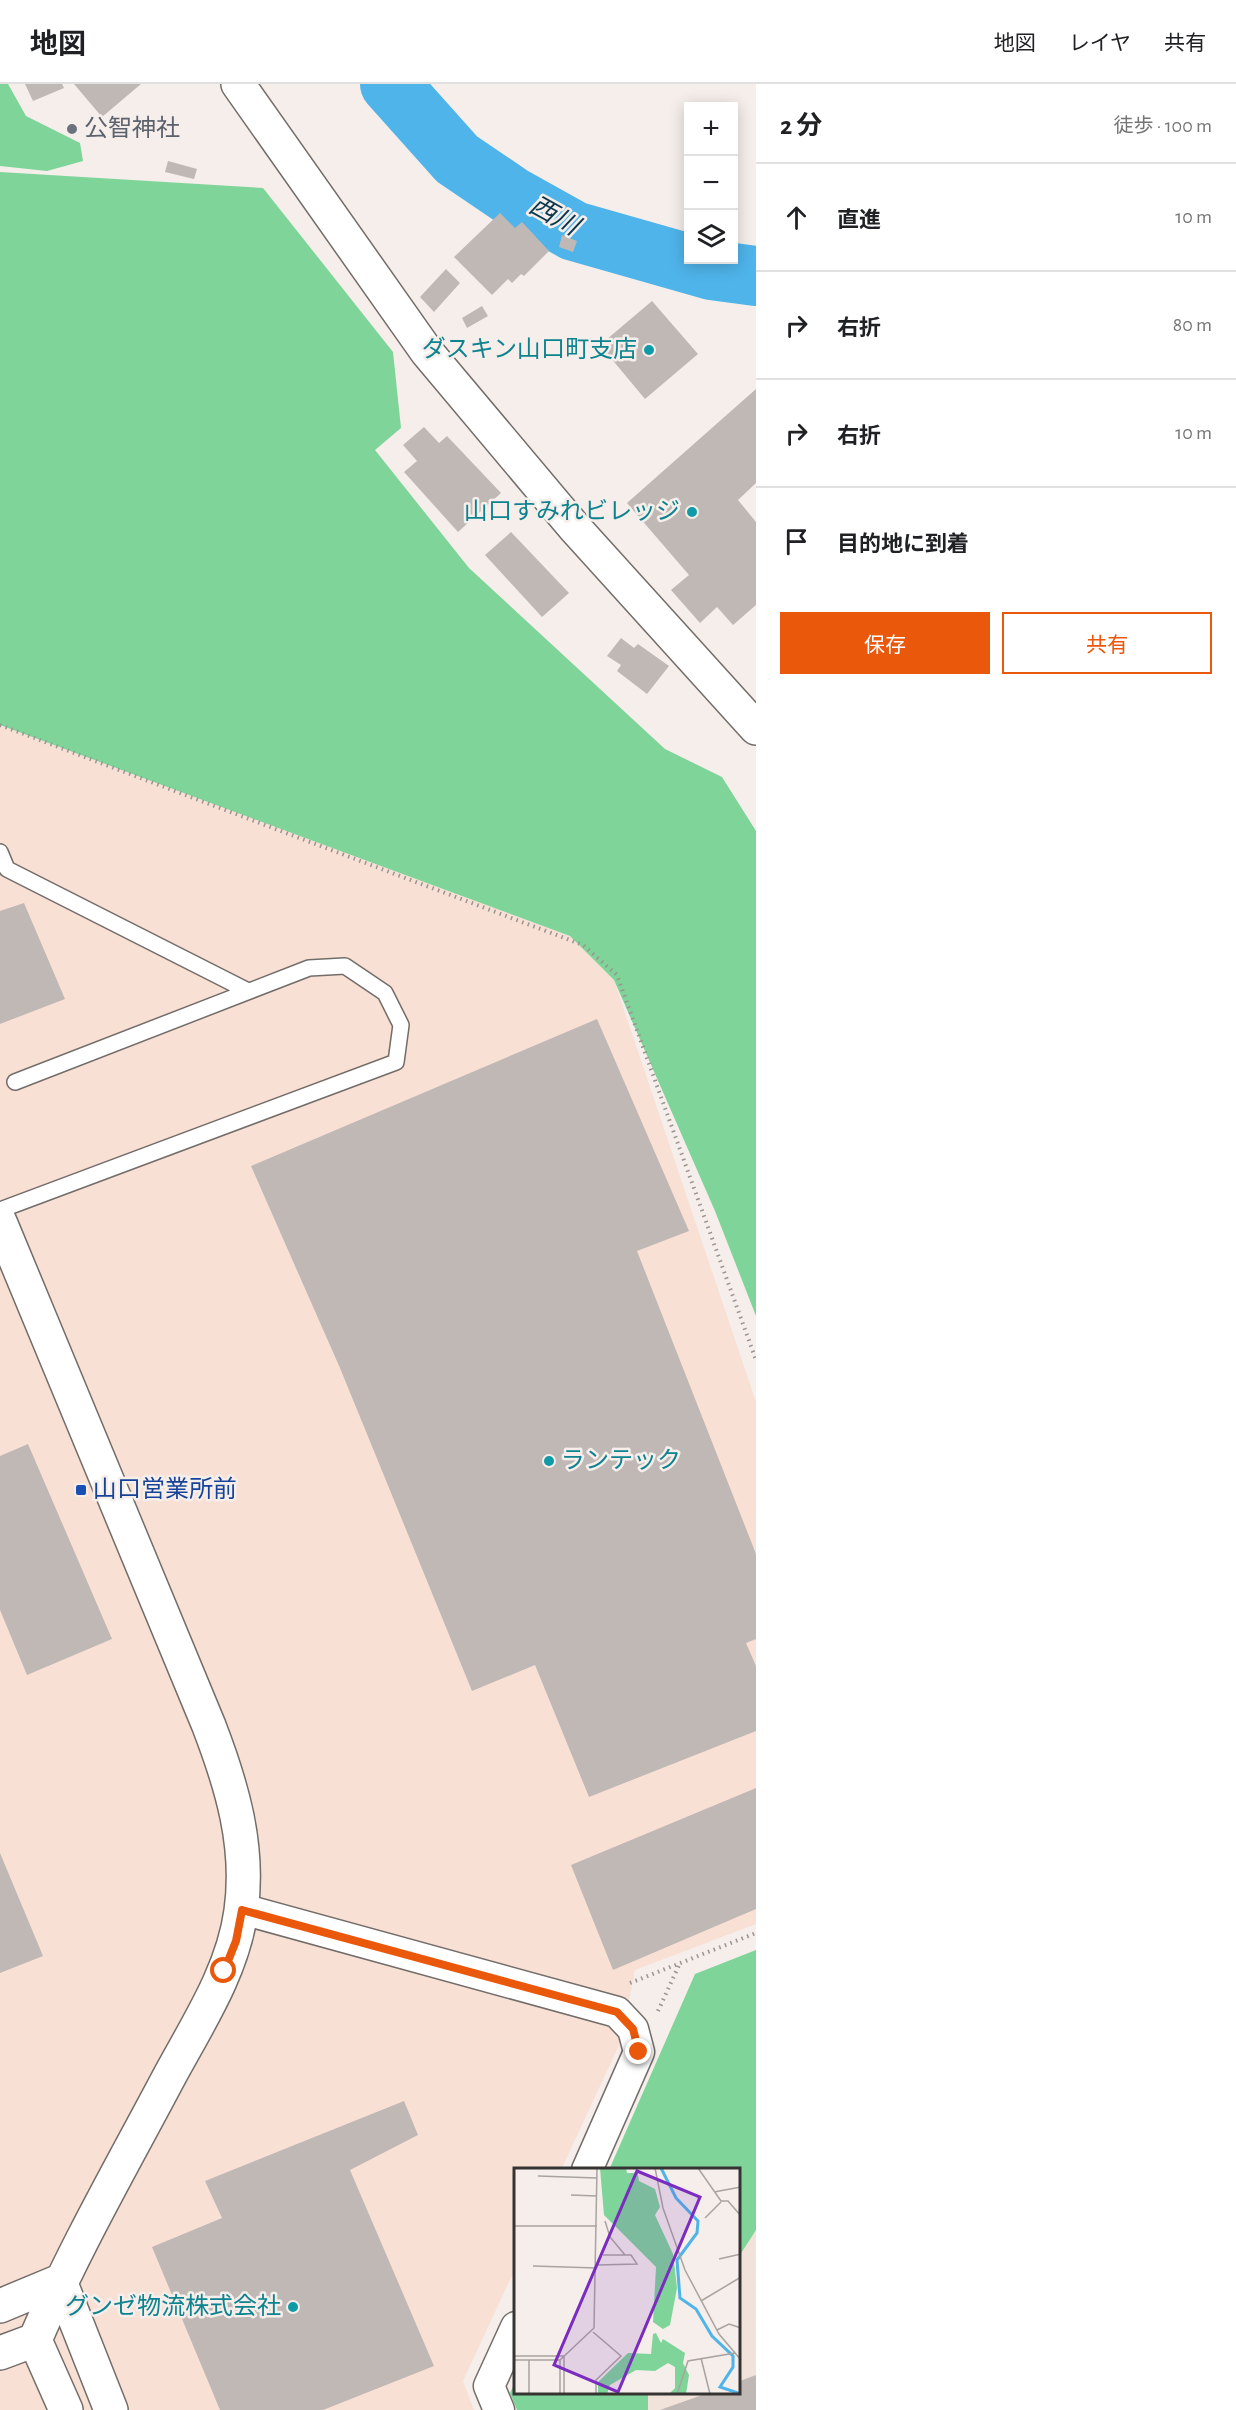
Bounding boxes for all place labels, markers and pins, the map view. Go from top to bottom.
place label: 公智神社 [84,115,180,141]
marker: 公智神社 [65,122,79,136]
place label: ダスキン山口町支店 [422,336,637,362]
marker: ダスキン山口町支店 [642,343,656,357]
place label: 山口すみれビレッジ [464,499,680,524]
marker: 山口すみれビレッジ [685,505,699,519]
place label: ランテック [561,1448,681,1473]
marker: ランテック [542,1454,556,1468]
place label: 山口営業所前 [93,1476,237,1502]
marker: 山口営業所前 [74,1483,88,1497]
place label: グンゼ物流株式会社 [65,2293,281,2319]
marker: グンゼ物流株式会社 [286,2300,300,2314]

